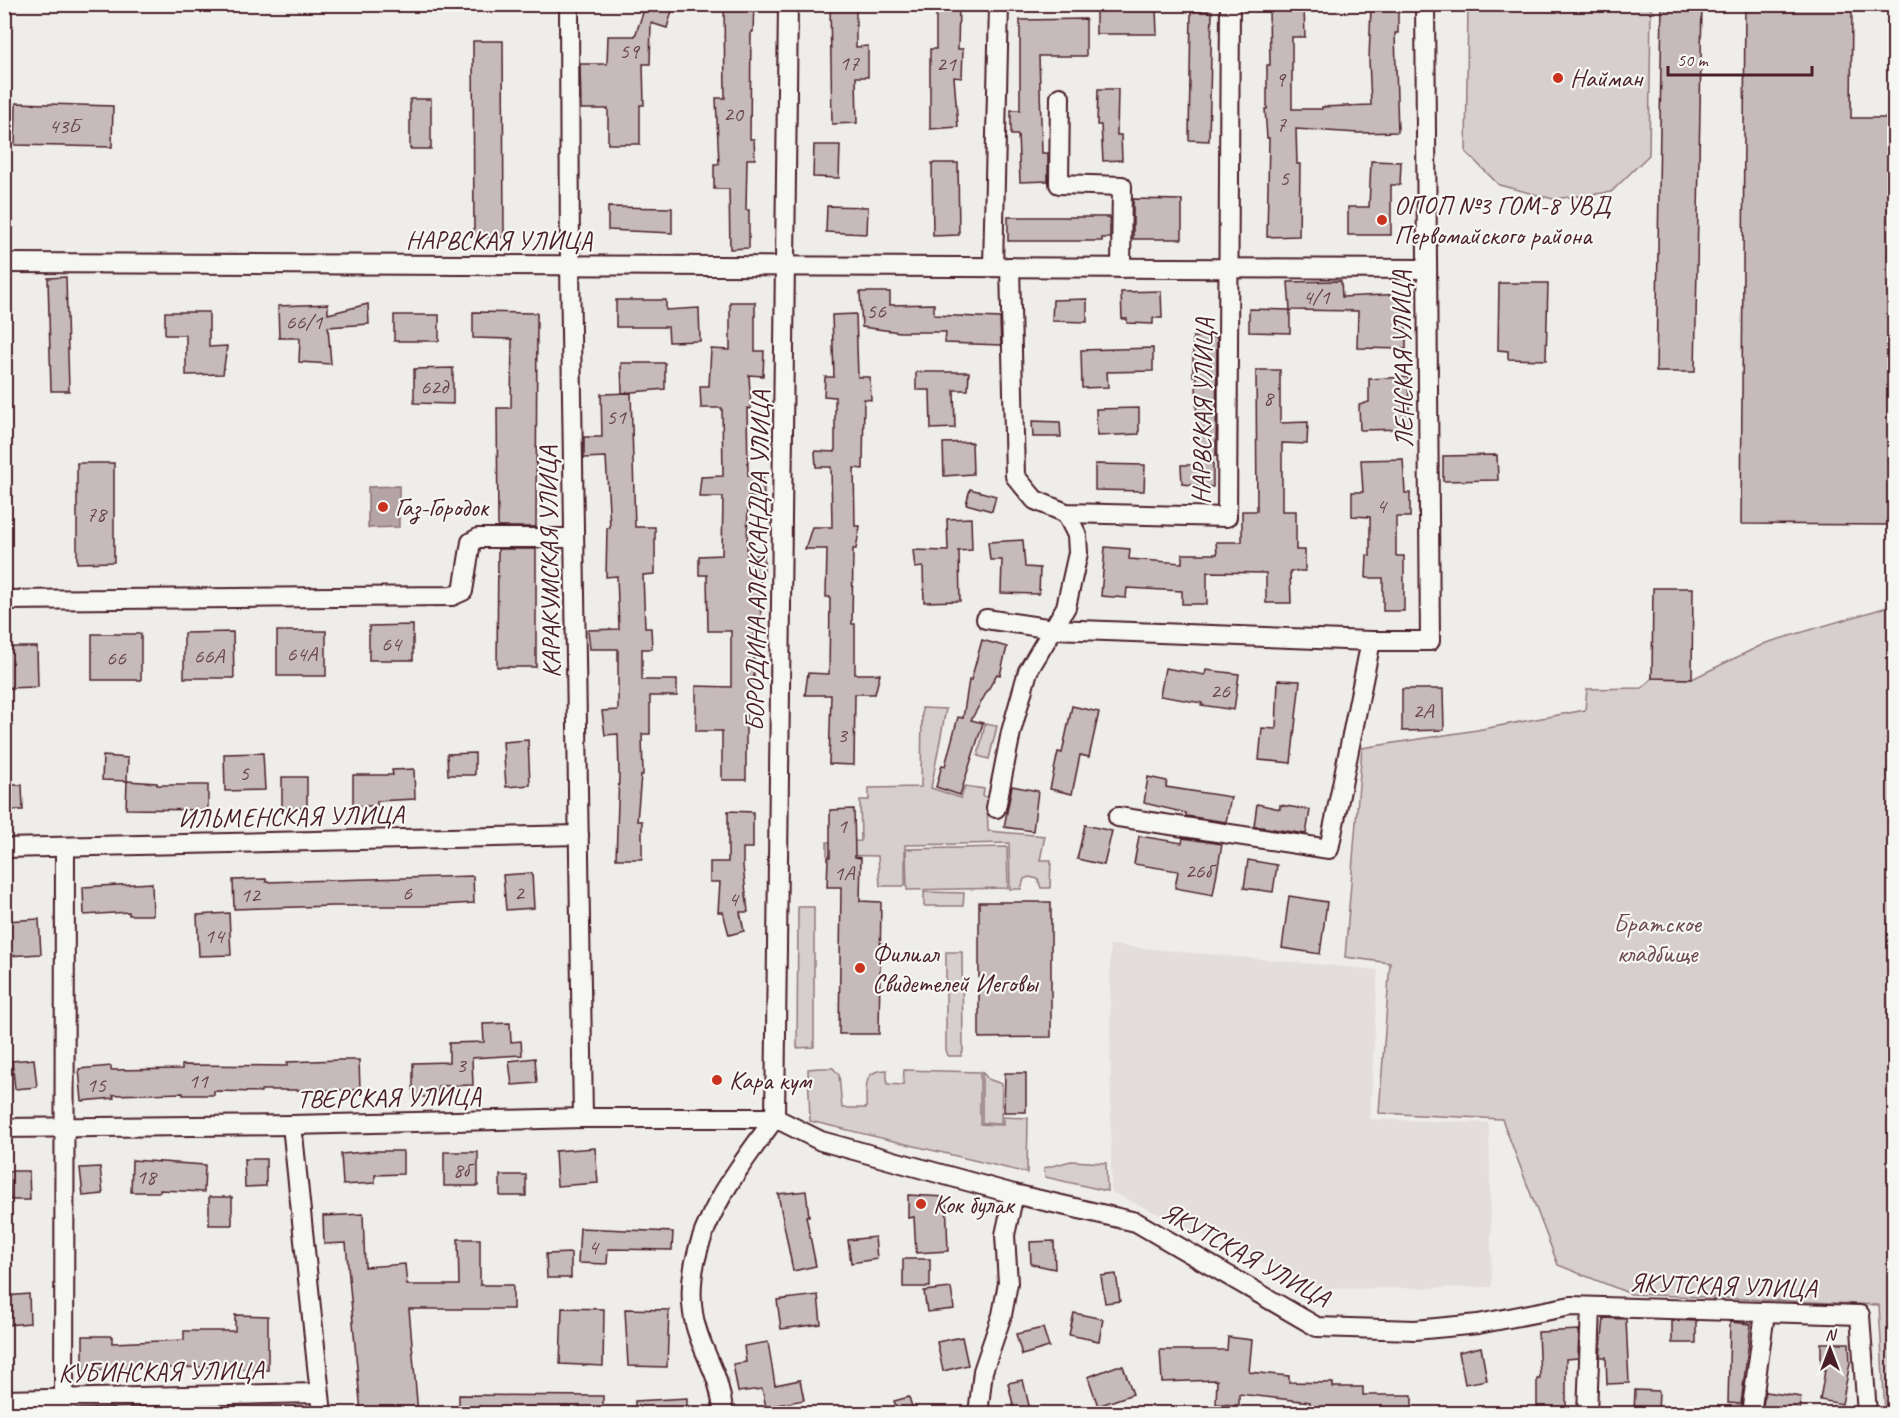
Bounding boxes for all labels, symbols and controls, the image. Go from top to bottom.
house number: 59 [619,37,641,65]
scale bar [1668,39,1812,77]
house number: 17 [839,49,860,77]
text: 50 m [1677,49,1710,71]
house number: 21 [936,50,957,78]
place label: Найман [1570,62,1644,95]
house number: 9 [1275,65,1287,93]
marker: Найман [1551,71,1565,85]
house number: 20 [723,100,745,128]
house number: 7 [1276,110,1287,138]
house number: 43Б [49,112,83,140]
house number: 5 [1279,164,1290,192]
place label: ОПОП №3 ГОМ-8 УВД Первомайского района [1394,189,1612,252]
marker: ОПОП №3 ГОМ-8 УВД Первомайского района [1375,213,1389,227]
street label: НАРВСКАЯ УЛИЦА [406,224,593,257]
street label: ЛЕНСКАЯ УЛИЦА [1384,269,1421,448]
house number: 4/1 [1302,283,1331,311]
house number: 56 [866,297,887,325]
house number: 66/1 [286,308,324,336]
street label: НАРВСКАЯ УЛИЦА [1184,317,1221,505]
house number: 62д [420,373,450,401]
house number: 8 [1263,384,1275,412]
street label: БОРОДИНА АЛЕКСАНДРА УЛИЦА [738,389,777,732]
house number: 51 [606,403,627,431]
street label: КАРАКУМСКАЯ УЛИЦА [531,445,568,678]
place label: Газ-Городок [395,491,490,525]
house number: 4 [1376,492,1388,520]
house number: 78 [86,500,108,528]
marker: Газ-Городок [376,500,390,514]
house number: 64 [381,630,403,658]
house number: 64А [287,640,318,668]
house number: 66А [194,642,225,670]
house number: 66 [106,644,127,672]
house number: 26 [1210,677,1231,705]
house number: 2А [1413,697,1434,725]
house number: 3 [837,721,849,749]
house number: 5 [239,759,250,787]
street label: ИЛЬМЕНСКАЯ УЛИЦА [178,798,406,835]
house number: 1 [837,812,848,840]
house number: 26б [1185,857,1218,885]
house number: 1А [834,859,855,887]
house number: 6 [402,879,413,907]
house number: 2 [514,879,526,907]
house number: 12 [240,881,262,909]
house number: 4 [728,885,740,913]
park label: Братское кладбище [1613,907,1702,970]
house number: 14 [204,922,226,950]
place label: Филиал Свидетелей Иеговы [872,937,1040,1000]
marker: Филиал Свидетелей Иеговы [853,961,867,975]
house number: 3 [456,1051,468,1079]
place label: Кара кум [729,1064,813,1097]
house number: 11 [188,1067,209,1095]
house number: 15 [86,1071,107,1099]
marker: Кара кум [710,1073,724,1087]
street label: ТВЕРСКАЯ УЛИЦА [297,1079,482,1116]
house number: 8б [453,1156,476,1184]
house number: 18 [136,1163,158,1191]
place label: Кок булак [933,1188,1016,1221]
street label: ЯКУТСКАЯ УЛИЦА [1156,1195,1337,1315]
marker: Кок булак [914,1197,928,1211]
house number: 4 [588,1233,600,1261]
street label: ЯКУТСКАЯ УЛИЦА [1629,1266,1819,1305]
north arrow [1800,1319,1860,1379]
text: N [1825,1325,1838,1345]
street label: КУБИНСКАЯ УЛИЦА [58,1353,266,1390]

